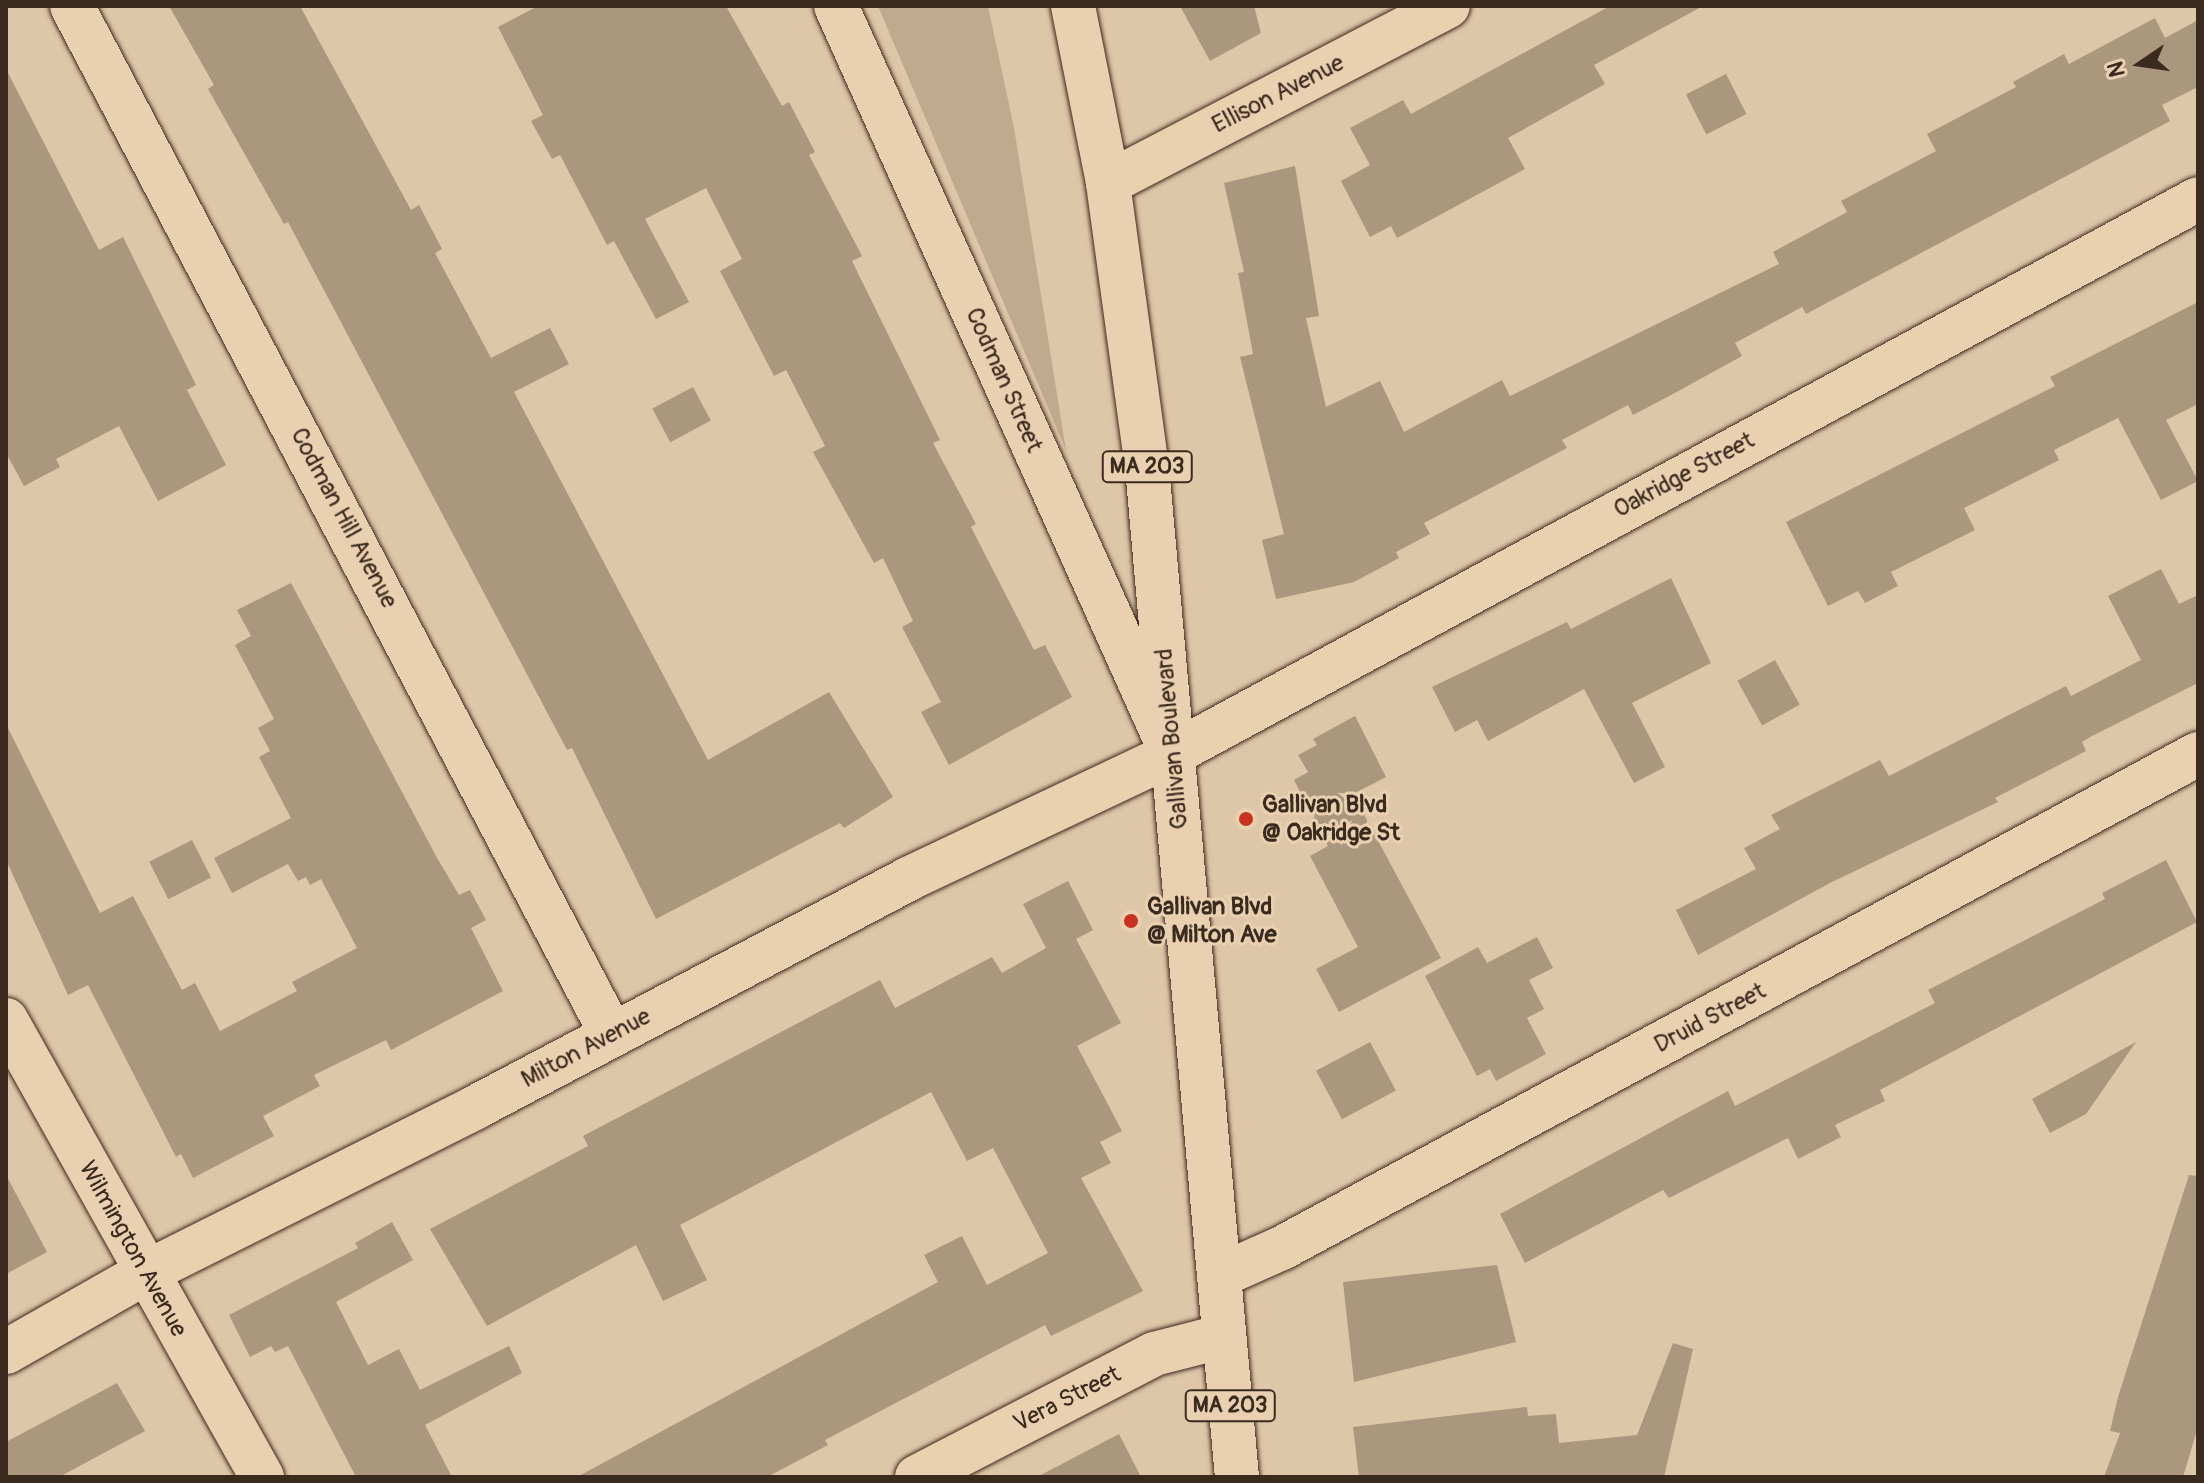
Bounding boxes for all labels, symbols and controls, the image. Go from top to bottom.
north arrow [2100,24,2180,104]
street label: Ellison Avenue [1207,48,1349,140]
text: N [2101,59,2132,80]
street label: Codman Street [959,303,1049,457]
street label: Codman Hill Avenue [284,423,404,613]
street label: Oakridge Street [1609,426,1759,524]
road number: MA 203 [1101,449,1193,485]
street label: Gallivan Boulevard [1150,647,1194,831]
place label: Gallivan Blvd @ Oakridge St [1262,791,1400,847]
marker: Gallivan Blvd @ Oakridge St [1237,810,1255,828]
place label: Gallivan Blvd @ Milton Ave [1147,893,1276,949]
marker: Gallivan Blvd @ Milton Ave [1122,912,1140,930]
street label: Druid Street [1649,977,1771,1059]
street label: Milton Avenue [516,1002,656,1094]
street label: Wilmington Avenue [73,1156,193,1342]
street label: Vera Street [1009,1360,1125,1438]
road number: MA 203 [1184,1388,1276,1424]

